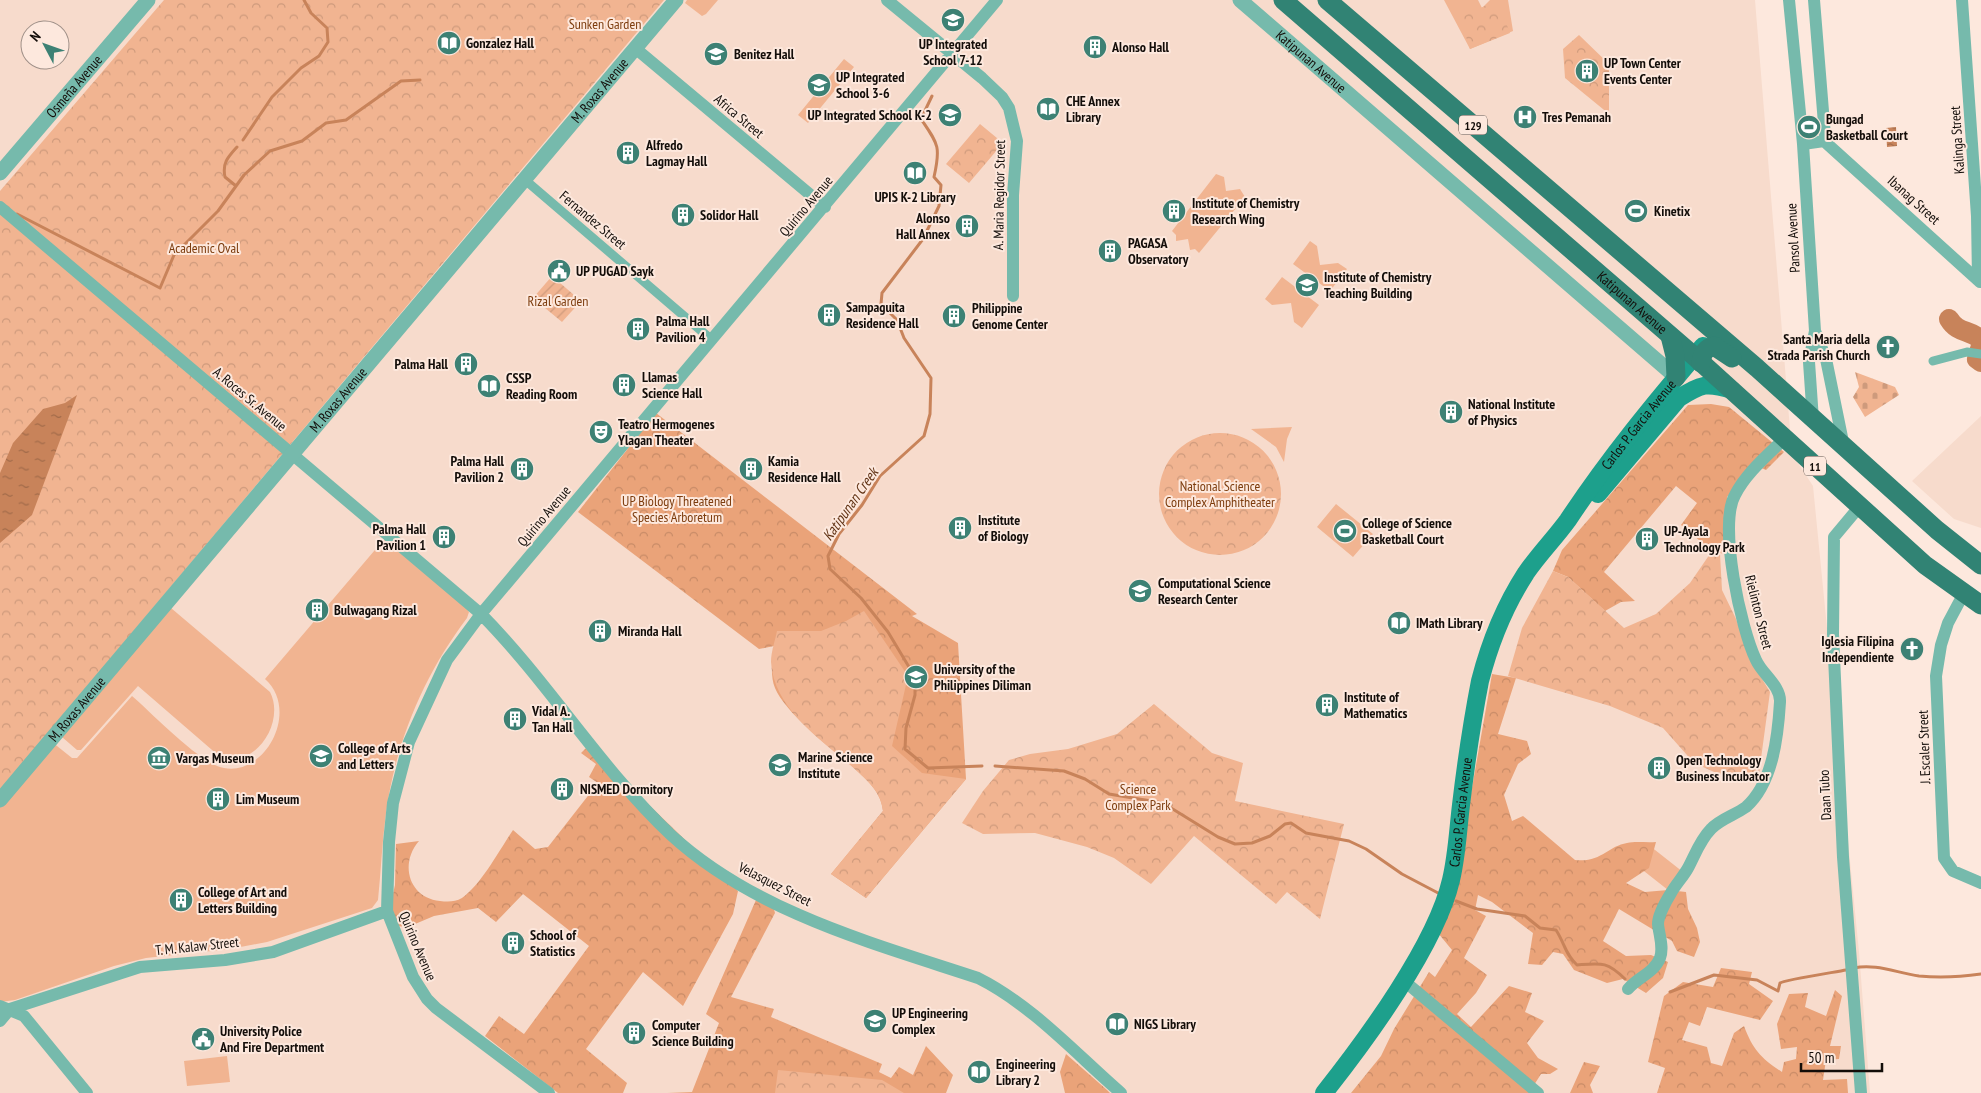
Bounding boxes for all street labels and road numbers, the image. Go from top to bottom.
street label: Katipunan Avenue [1272,26,1350,97]
street label: Osmeña Avenue [42,51,106,122]
street label: M. Roxas Avenue [567,54,632,127]
street label: Africa Street [710,90,768,142]
street label: Kalinga Street [1946,105,1968,175]
road number: 129 [1459,116,1487,134]
street label: A. Maria Regidor Street [989,140,1009,250]
street label: Quirino Avenue [775,172,837,240]
street label: Ibanag Street [1884,172,1944,228]
street label: Fernandez Street [556,187,630,253]
street label: Pansol Avenue [1782,203,1804,273]
street label: Katipunan Avenue [1593,267,1671,338]
street label: A. Roces Sr. Avenue [210,363,291,435]
street label: M. Roxas Avenue [306,363,371,436]
street label: Carlos P. Garcia Avenue [1597,376,1680,473]
road number: 11 [1804,456,1826,476]
street label: Quirino Avenue [513,482,575,550]
street label: Rielinton Street [1741,573,1777,651]
street label: M. Roxas Avenue [44,673,110,745]
street label: J. Escaler Street [1914,710,1934,785]
street label: Carlos P. Garcia Avenue [1445,756,1476,868]
street label: Daan Tubo [1815,769,1835,821]
street label: Velasquez Street [735,857,815,910]
street label: Quirino Avenue [395,908,441,984]
street label: T. M. Kalaw Street [154,933,240,959]

